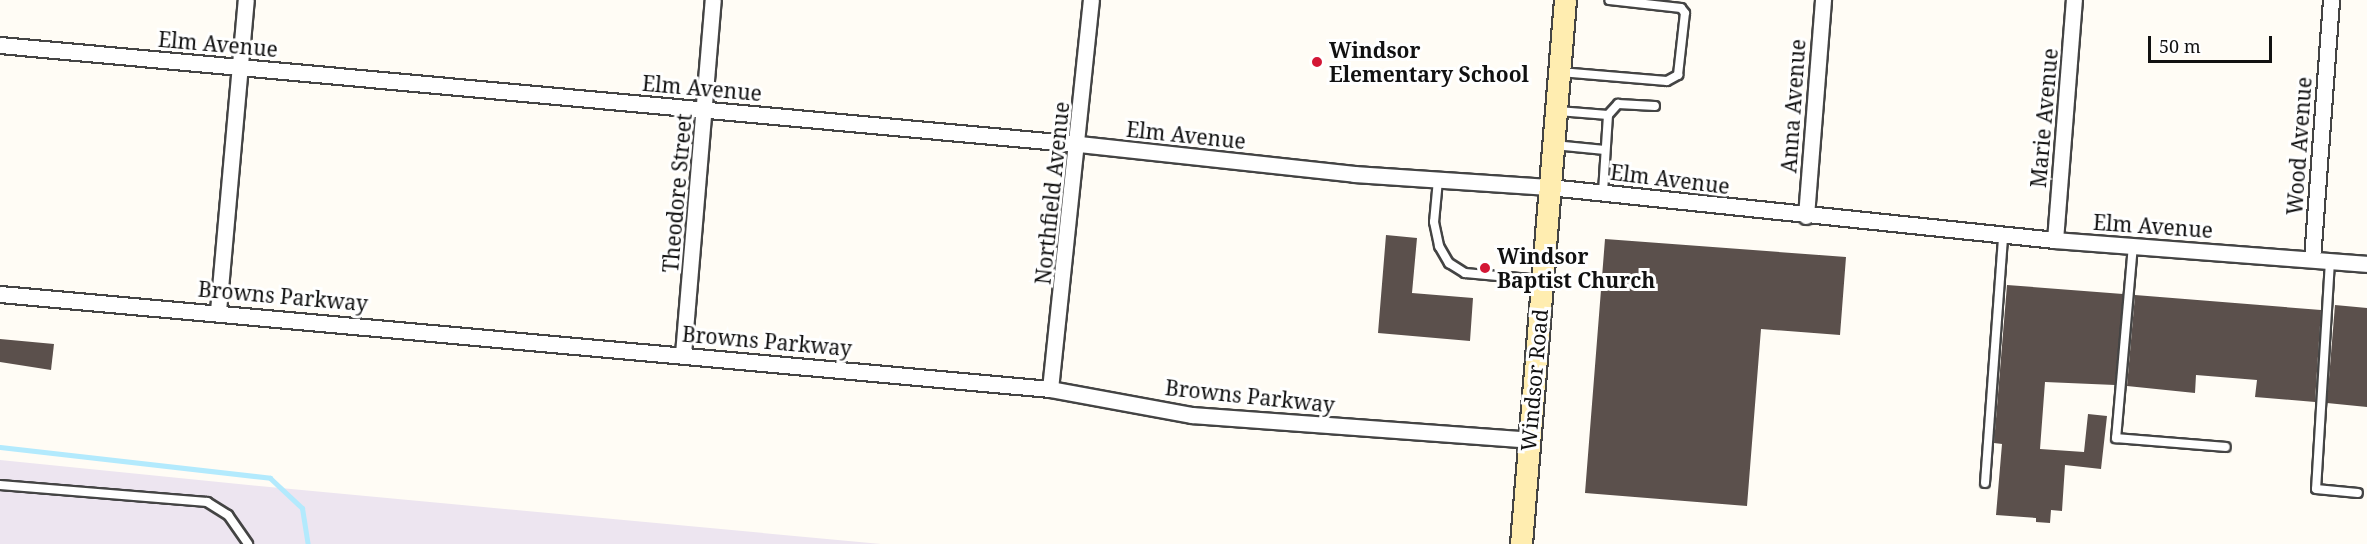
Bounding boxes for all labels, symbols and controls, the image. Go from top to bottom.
scale bar [2151,24,2276,62]
street label: Elm Avenue [157,26,279,62]
text: 50 m [2159,34,2201,58]
place label: Windsor Elementary School [1329,37,1529,87]
street label: Anna Avenue [1776,38,1810,174]
street label: Marie Avenue [2025,47,2063,189]
marker: Windsor Elementary School [1310,55,1324,69]
street label: Elm Avenue [641,70,763,106]
street label: Wood Avenue [2282,76,2316,216]
street label: Northfield Avenue [1030,100,1074,286]
street label: Theodore Street [657,112,697,274]
street label: Elm Avenue [1125,116,1247,154]
street label: Elm Avenue [1609,159,1731,199]
street label: Elm Avenue [2092,209,2214,243]
place label: Windsor Baptist Church [1497,243,1655,293]
marker: Windsor Baptist Church [1478,261,1492,275]
street label: Browns Parkway [197,276,369,316]
street label: Windsor Road [1515,308,1553,452]
street label: Browns Parkway [681,321,853,361]
street label: Browns Parkway [1164,375,1336,417]

